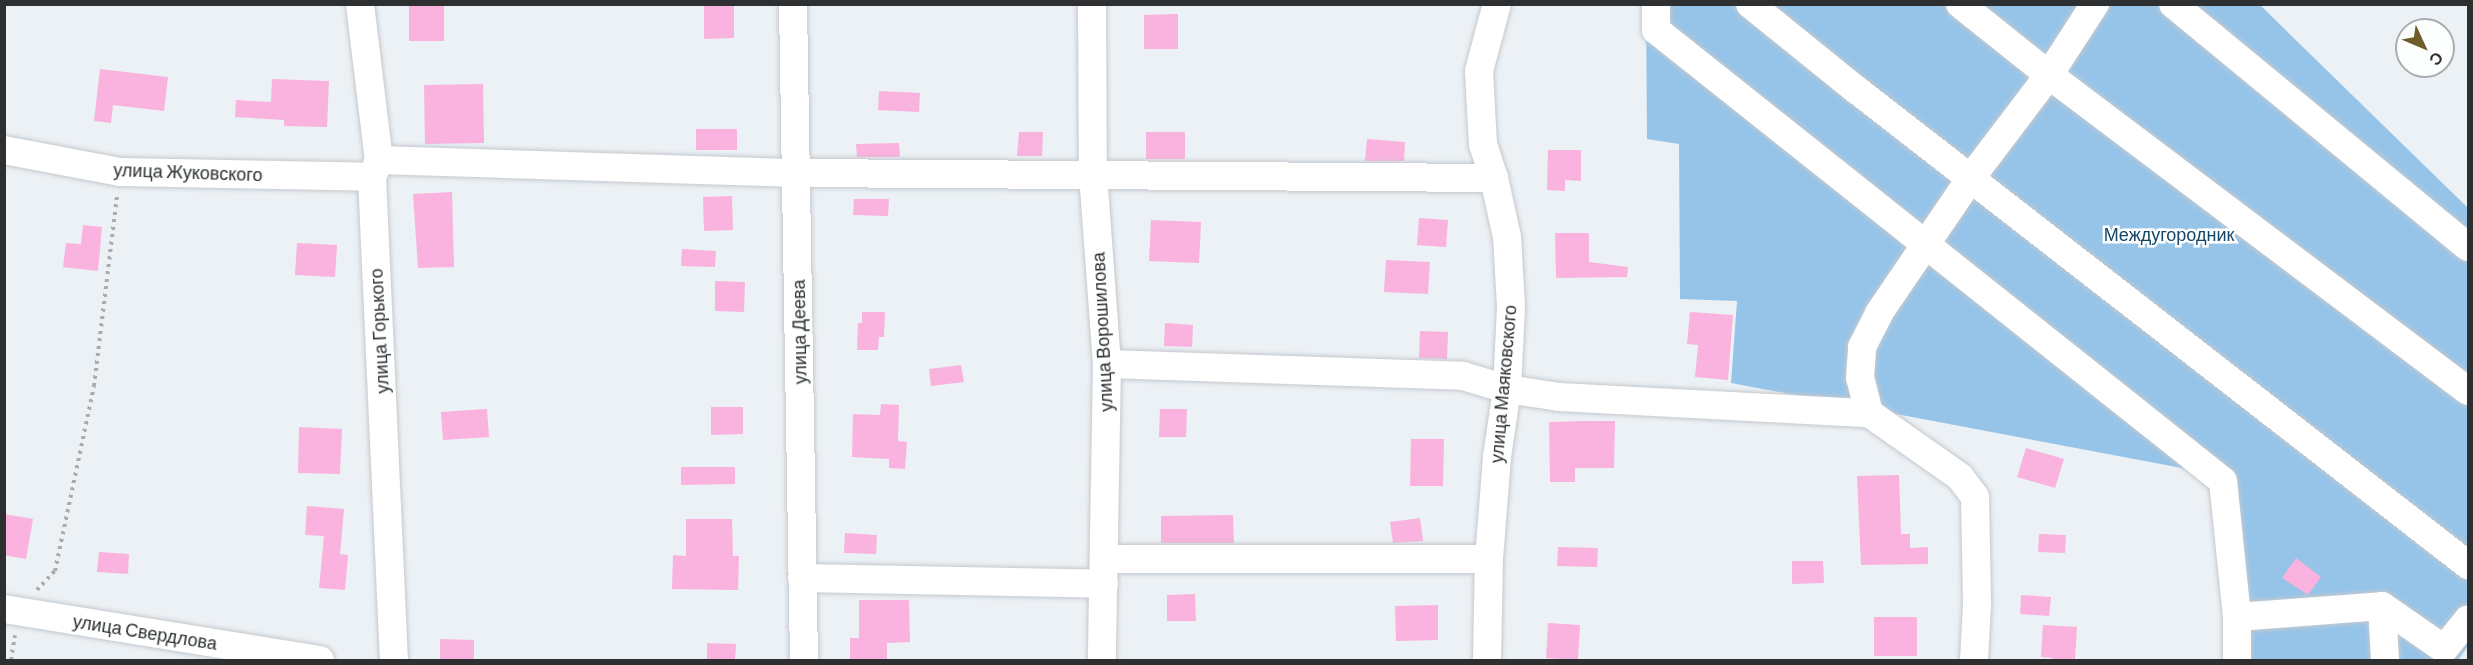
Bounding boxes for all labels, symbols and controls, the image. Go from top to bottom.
north arrow [2395,18,2455,78]
text: С [2426,49,2448,70]
street label: улица Жуковского [113,159,263,185]
park label: Междугородник [2104,223,2234,245]
street label: улица Ворошилова [1087,252,1117,412]
street label: улица Горького [365,268,393,394]
street label: улица Деева [787,279,811,385]
street label: улица Маяковского [1485,304,1521,464]
street label: улица Свердлова [71,610,219,654]

